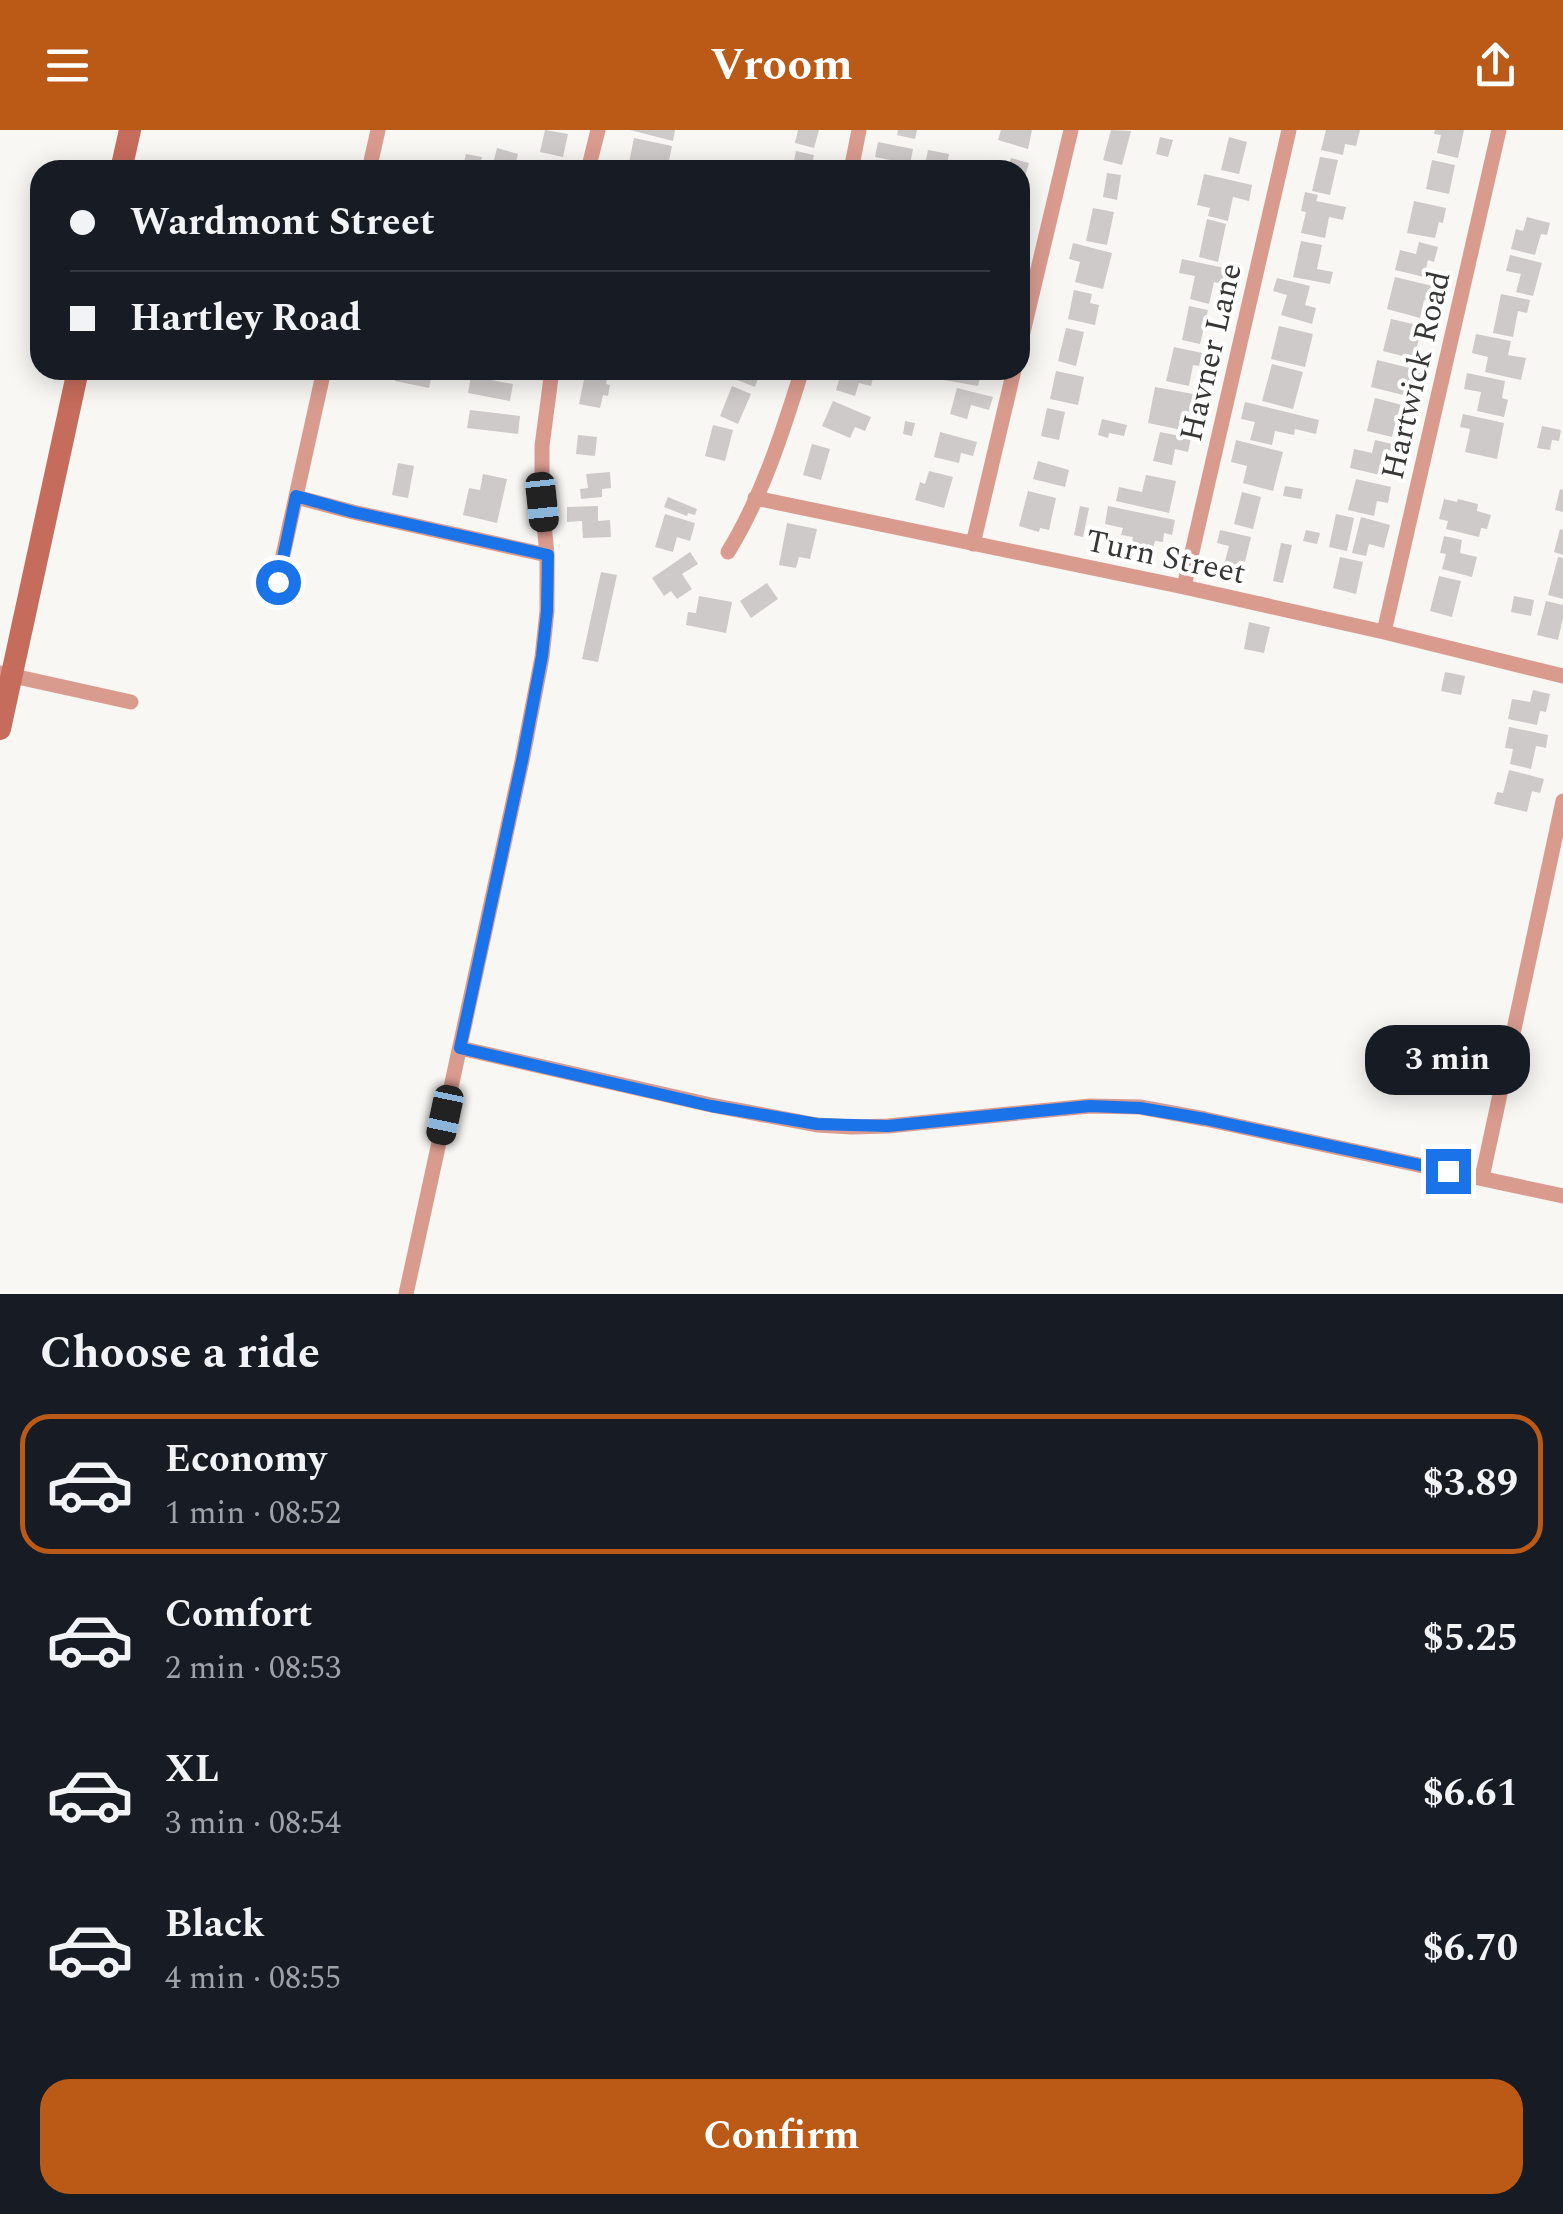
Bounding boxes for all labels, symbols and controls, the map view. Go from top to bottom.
text: Vroom [710,31,853,100]
icon: menu [40,38,95,93]
icon: share [1468,38,1523,93]
text: Wardmont Street [130,194,435,252]
street label: Havner Lane [1167,258,1256,446]
street label: Hartwick Road [1369,266,1464,485]
text: Hartley Road [130,290,361,348]
car [524,471,560,533]
street label: Turn Street [1081,517,1250,598]
route start [256,560,301,605]
callout: 3 min [1366,1026,1530,1096]
text: 3 min [1405,1035,1490,1084]
car [424,1083,466,1147]
route end [1426,1149,1471,1194]
text: Choose a ride [40,1319,320,1388]
text: Economy [165,1431,326,1489]
icon: car [45,1439,135,1529]
text: $3.89 [1423,1455,1518,1513]
text: 1 min · 08:52 [165,1489,341,1538]
text: Comfort [165,1586,312,1644]
icon: car [45,1594,135,1684]
text: $5.25 [1423,1610,1518,1668]
text: 2 min · 08:53 [165,1644,341,1693]
text: XL [165,1741,219,1799]
icon: car [45,1749,135,1839]
text: $6.61 [1423,1765,1518,1823]
text: 3 min · 08:54 [165,1799,341,1848]
text: Black [165,1896,265,1954]
icon: car [45,1904,135,1994]
text: $6.70 [1423,1920,1518,1978]
text: 4 min · 08:55 [165,1954,341,2003]
button: Confirm [40,2079,1523,2194]

